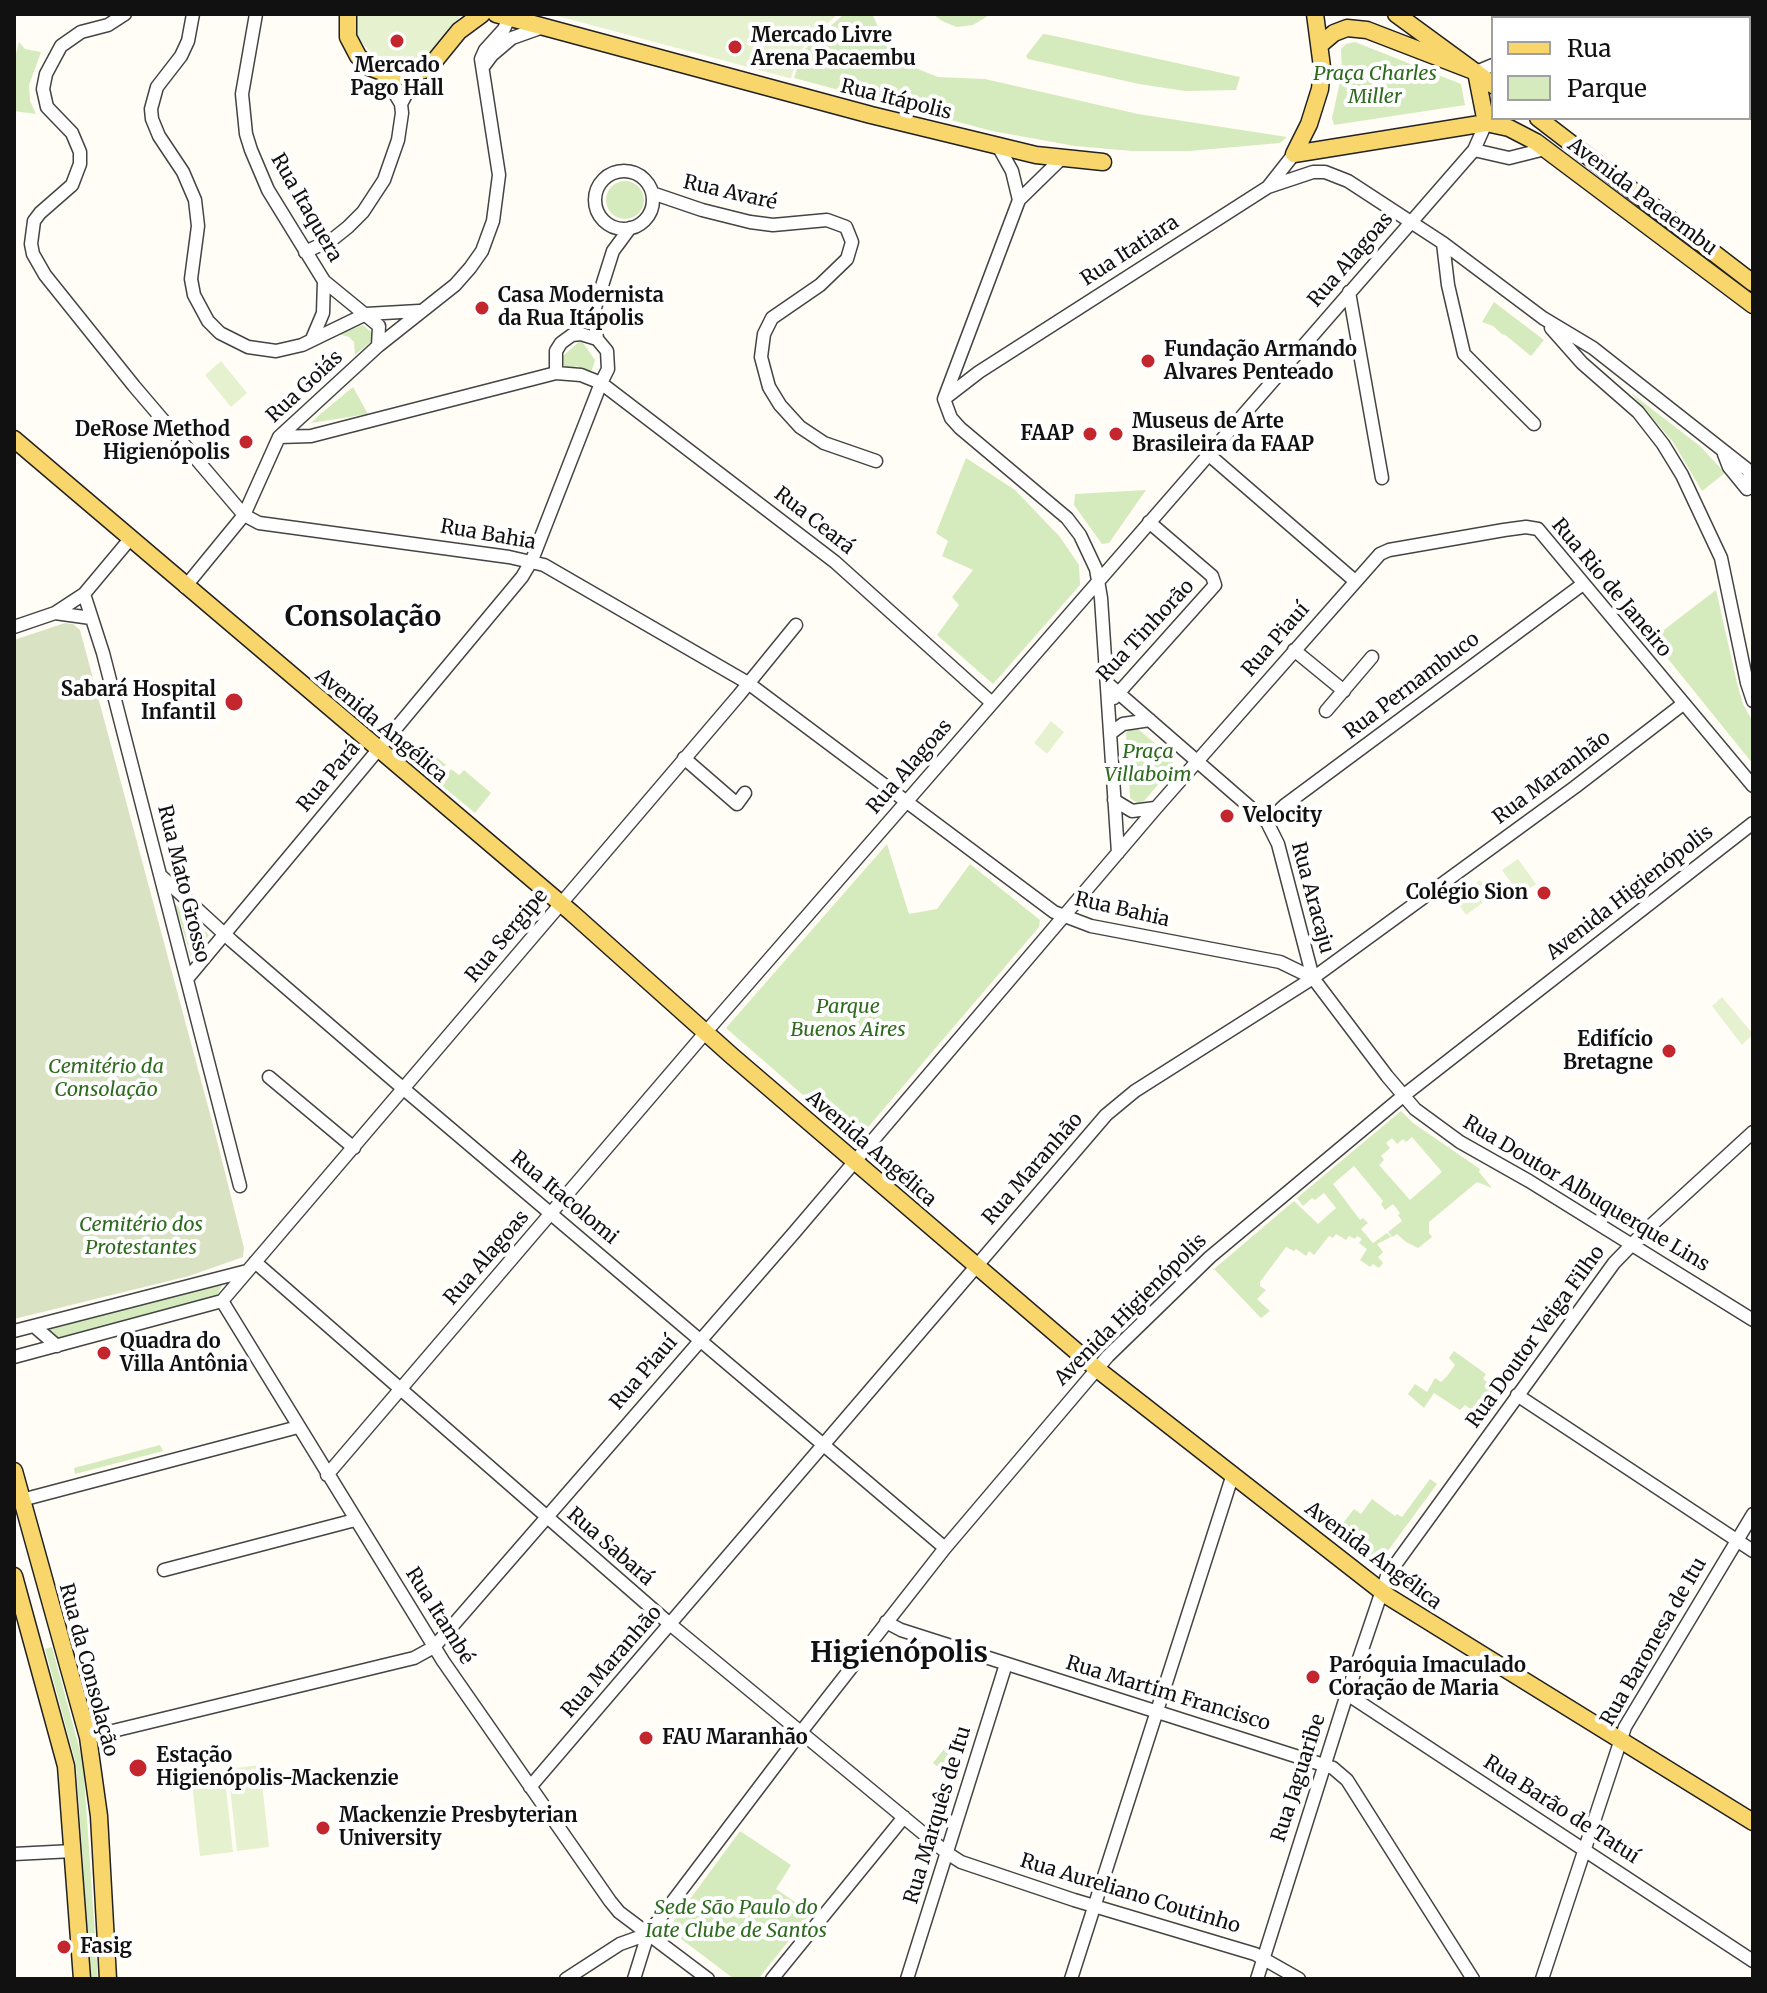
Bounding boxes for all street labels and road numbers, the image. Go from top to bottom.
street label: Rua Itápolis [838,75,954,125]
street label: Avenida Pacaembu [1563,133,1721,261]
street label: Rua Itaquera [265,149,347,267]
street label: Rua Avaré [681,171,779,215]
street label: Rua Alagoas [1303,208,1399,312]
street label: Rua Itatiara [1077,211,1183,291]
street label: Rua Goiás [262,346,348,428]
street label: Rua Ceará [769,482,859,560]
street label: Rua Rio de Janeiro [1546,514,1676,662]
street label: Rua Bahia [438,515,538,555]
street label: Rua Tinhorão [1092,575,1200,687]
street label: Rua Piauí [1237,598,1315,682]
street label: Rua Pernambuco [1340,627,1484,745]
street label: Avenida Angélica [310,664,452,788]
street label: Rua Alagoas [862,715,958,819]
street label: Rua Maranhão [1489,726,1615,830]
street label: Rua Pará [293,737,365,817]
street label: Rua Mato Grosso [152,803,214,965]
street label: Avenida Higienópolis [1542,820,1718,966]
street label: Rua Aracaju [1286,840,1338,956]
street label: Rua Sergipe [461,884,553,988]
street label: Rua Bahia [1072,887,1172,933]
street label: Avenida Angélica [801,1086,941,1212]
street label: Rua Maranhão [978,1108,1088,1230]
street label: Rua Doutor Albuquerque Lins [1459,1111,1713,1277]
street label: Rua Itacolomi [505,1146,623,1250]
street label: Rua Alagoas [439,1206,535,1310]
street label: Avenida Higienópolis [1050,1229,1212,1391]
street label: Rua Doutor Veiga Filho [1462,1241,1610,1433]
street label: Rua Piauí [605,1331,683,1415]
street label: Avenida Angélica [1300,1497,1446,1615]
street label: Rua Sabará [562,1503,658,1591]
street label: Rua Baronesa de Itu [1596,1553,1712,1731]
street label: Rua Itambé [400,1563,478,1669]
street label: Rua da Consolação [53,1581,123,1759]
street label: Rua Maranhão [557,1601,667,1723]
street label: Rua Martim Francisco [1063,1651,1273,1737]
street label: Rua Jaguaribe [1267,1711,1331,1845]
street label: Rua Marquês de Itu [900,1723,976,1907]
street label: Rua Barão de Tatuí [1479,1751,1643,1869]
street label: Rua Aureliano Coutinho [1017,1849,1243,1939]

